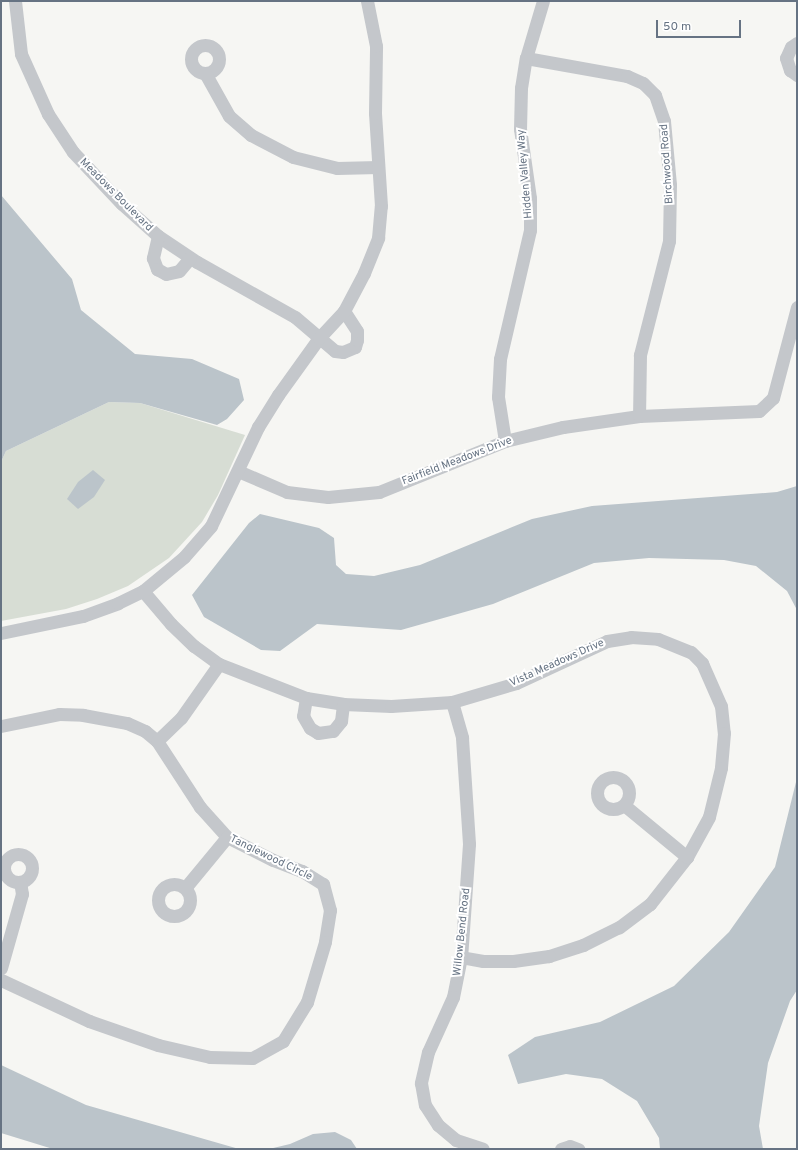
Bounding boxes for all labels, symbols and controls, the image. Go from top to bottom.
scale bar [658,12,743,38]
text: 50 m [663,19,691,35]
street label: Birchwood Road [658,124,676,204]
street label: Hidden Valley Way [514,128,536,220]
street label: Meadows Boulevard [77,156,155,234]
street label: Fairfield Meadows Drive [400,434,514,488]
street label: Vista Meadows Drive [508,636,606,690]
street label: Tanglewood Circle [228,832,314,884]
street label: Willow Bend Road [451,887,473,977]

